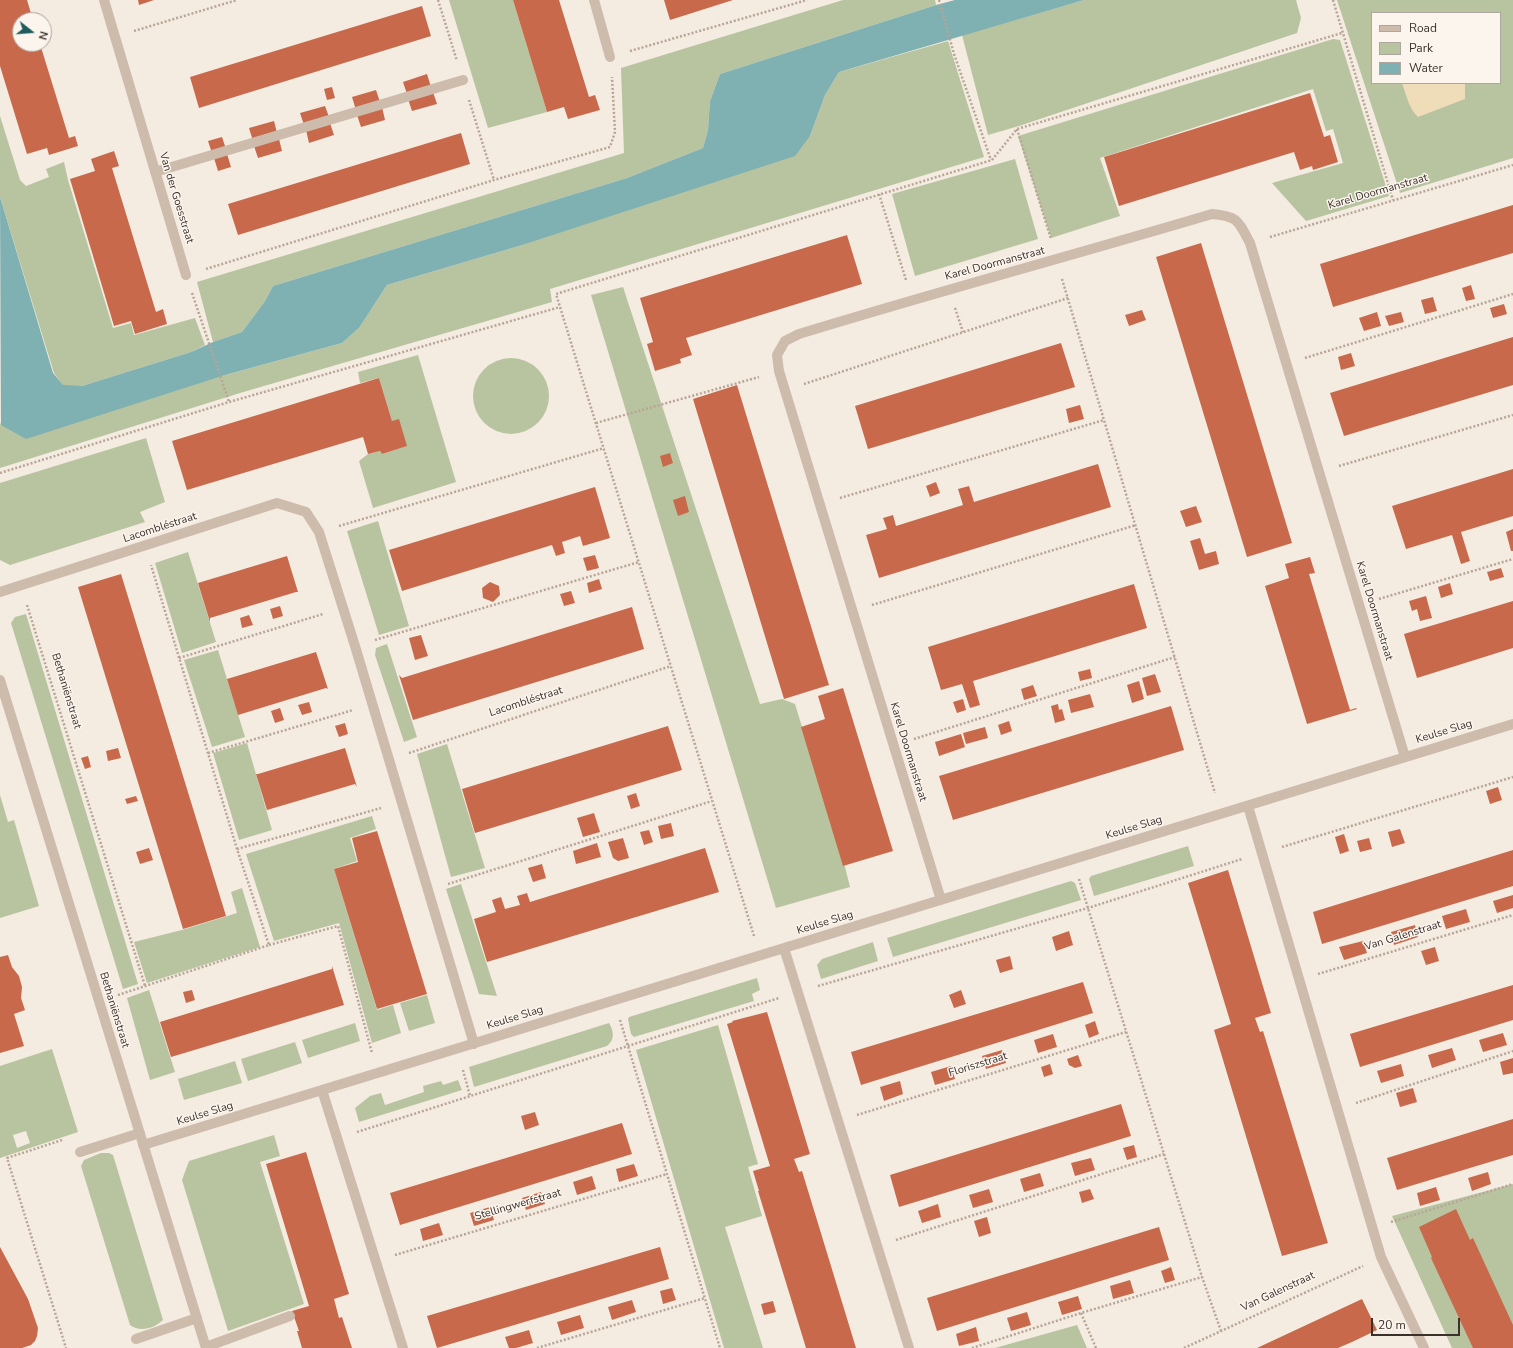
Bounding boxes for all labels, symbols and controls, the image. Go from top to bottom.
north arrow [12,12,52,52]
legend [1371,12,1501,84]
text: Road [1409,20,1437,36]
text: N [35,29,51,41]
text: Park [1409,40,1433,56]
text: Water [1409,60,1443,76]
street label: Van der Goesstraat [156,151,196,245]
street label: Karel Doormanstraat [1327,171,1429,213]
street label: Karel Doormanstraat [944,244,1046,284]
street label: Lacombléstraat [122,510,198,546]
street label: Karel Doormanstraat [1353,560,1395,662]
street label: Bethaniënstraat [48,651,84,731]
street label: Lacombléstraat [488,684,564,720]
street label: Karel Doormanstraat [887,701,929,803]
street label: Keulse Slag [1414,717,1474,747]
street label: Keulse Slag [1104,813,1164,843]
street label: Keulse Slag [795,908,855,938]
street label: Van Galenstraat [1363,918,1443,954]
street label: Bethaniënstraat [96,970,132,1050]
street label: Keulse Slag [485,1003,545,1033]
street label: Floriszstraat [947,1050,1009,1080]
street label: Keulse Slag [175,1099,235,1129]
street label: Stellingwerfstraat [473,1186,563,1224]
street label: Van Galenstraat [1239,1269,1317,1315]
scale bar [1373,1310,1462,1336]
text: 20 m [1378,1317,1406,1333]

